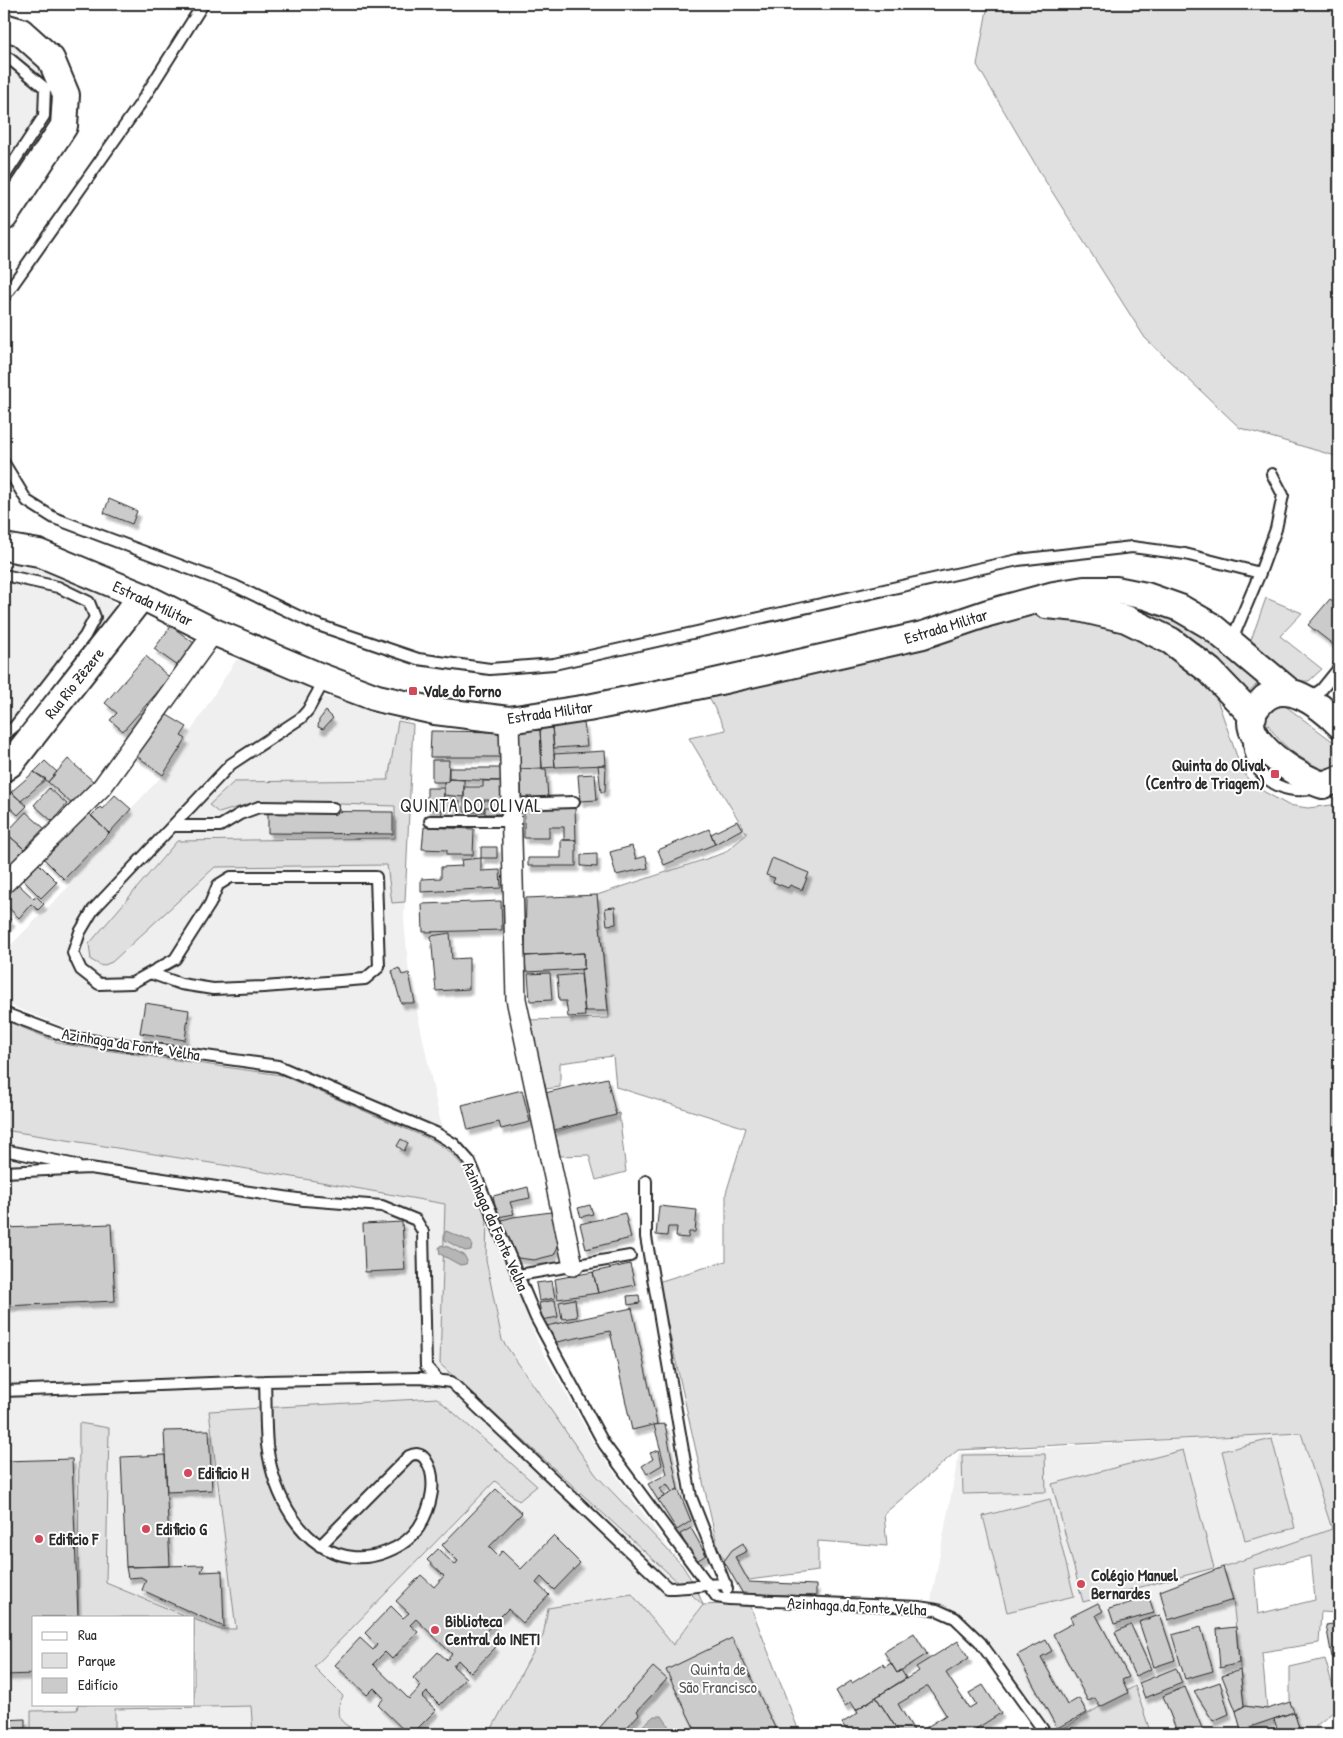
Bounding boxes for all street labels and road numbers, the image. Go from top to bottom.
street label: Estrada Militar [109,575,197,631]
street label: Estrada Militar [902,603,990,649]
street label: Rua Rio Zêzere [39,642,109,723]
street label: Estrada Militar [506,695,594,729]
street label: Azinhaga da Fonte Velha [60,1022,202,1066]
street label: Azinhaga da Fonte Velha [458,1158,534,1294]
street label: Azinhaga da Fonte Velha [787,1591,927,1621]

